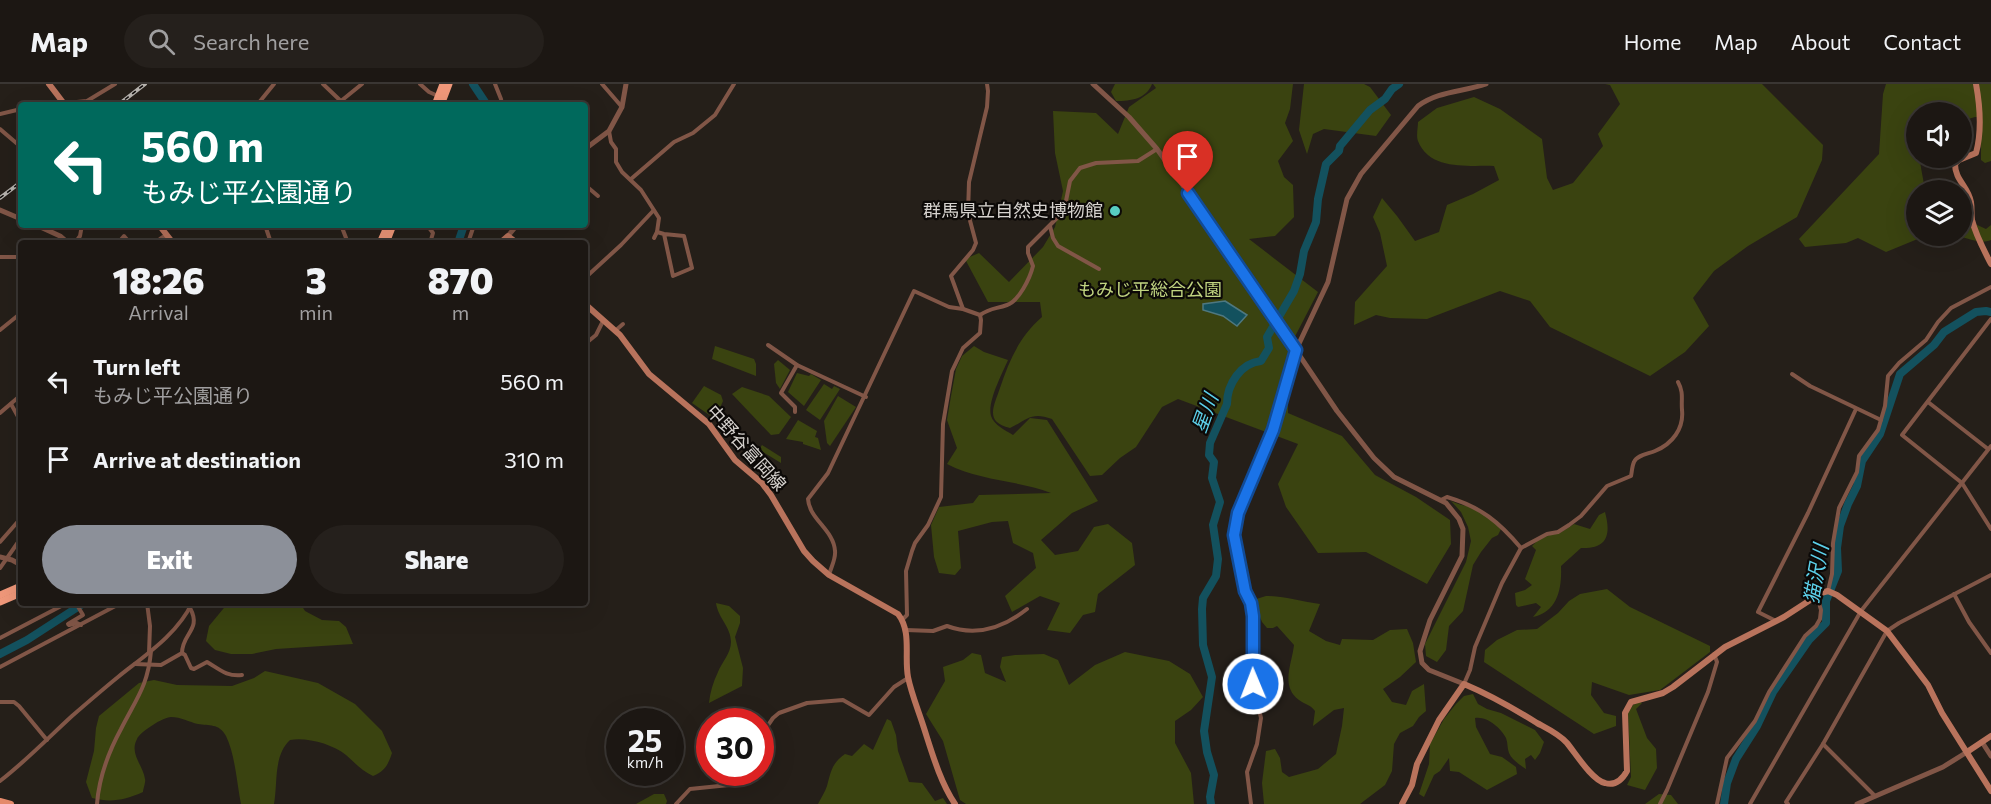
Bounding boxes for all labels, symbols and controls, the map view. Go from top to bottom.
search box [124,14,544,68]
text: Map [30,24,88,58]
icon: search [145,25,178,58]
text: Search here [193,28,309,55]
text: Home [1624,29,1681,54]
text: Map [1714,29,1758,54]
text: About [1791,29,1850,54]
text: Contact [1883,29,1961,54]
map controls [1906,102,1972,246]
button: sound [1906,102,1972,168]
text: 560 m [141,119,264,171]
icon: left [42,126,120,204]
pin [1162,131,1213,193]
icon: arrive [1171,140,1204,173]
text: もみじ平公園通り [141,175,357,208]
button: layers [1906,180,1972,246]
place label: 群馬県立自然史博物館 [923,199,1103,221]
marker: 群馬県立自然史博物館 [1108,204,1122,218]
text: 18:26 [112,257,205,301]
text: 3 [305,257,327,301]
text: 870 [427,257,494,301]
park label: もみじ平総合公園 [1078,278,1222,300]
text: Arrival [128,300,189,324]
text: min [299,300,333,324]
text: m [452,300,469,324]
text: Turn left [93,353,180,380]
icon: left [42,365,75,398]
text: 560 m [500,368,564,395]
text: もみじ平公園通り [93,383,253,407]
water label: 星川 [1186,388,1223,436]
street label: 中野谷富岡線 [702,400,791,495]
icon: arrive [42,443,75,476]
text: Arrive at destination [93,446,301,473]
text: 310 m [504,446,564,473]
button: Exit [42,525,297,594]
button: Share [309,525,564,594]
water label: 猫沢川 [1798,540,1832,605]
position arrow [1221,652,1285,716]
speed limit sign: 30 [696,708,774,786]
text: 25 [628,721,662,758]
text: km/h [627,753,663,771]

